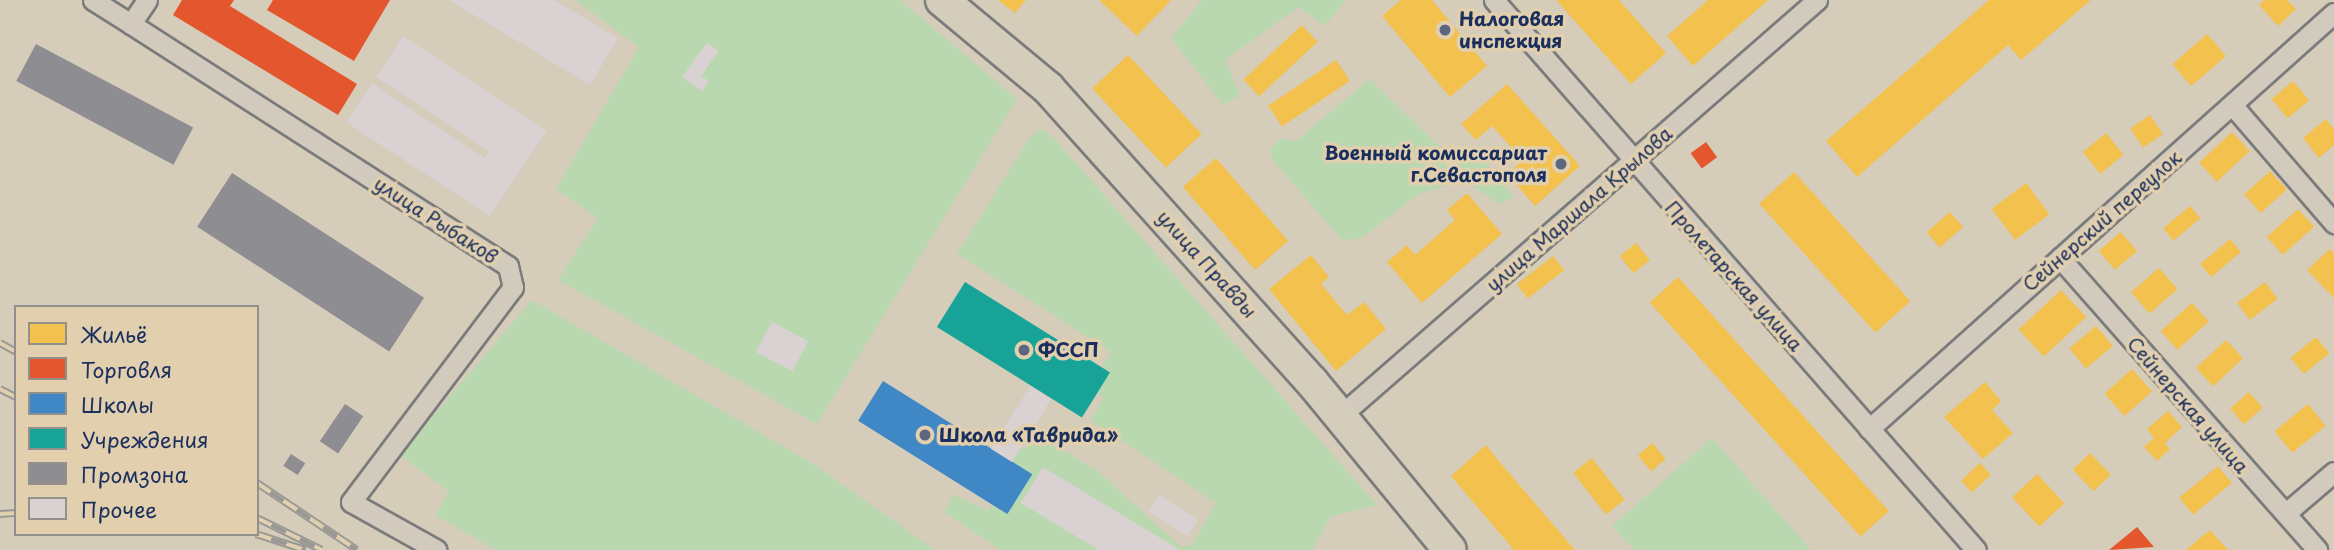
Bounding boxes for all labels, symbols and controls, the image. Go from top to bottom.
place label: Налоговая инспекция [1459,8,1564,52]
marker: Налоговая инспекция [1437,22,1453,38]
street label: улица Маршала Крылова [1480,121,1678,297]
place label: Военный комиссариат г.Севастополя [1324,142,1547,186]
street label: Сейнерский переулок [2018,146,2186,296]
marker: Военный комиссариат г.Севастополя [1553,156,1569,172]
street label: улица Рыбаков [370,171,502,269]
street label: Пролетарская улица [1660,196,1808,356]
street label: улица Правды [1152,205,1262,323]
legend [14,305,259,536]
text: Жильё [81,318,147,350]
street label: Сейнерская улица [2122,332,2254,478]
place label: ФССП [1038,339,1099,361]
marker: ФССП [1016,342,1032,358]
text: Торговля [81,353,172,385]
text: Школы [81,388,154,420]
text: Учреждения [81,423,209,455]
place label: Школа «Таврида» [939,424,1119,446]
marker: Школа «Таврида» [917,427,933,443]
text: Промзона [81,458,188,490]
text: Прочее [81,493,157,525]

